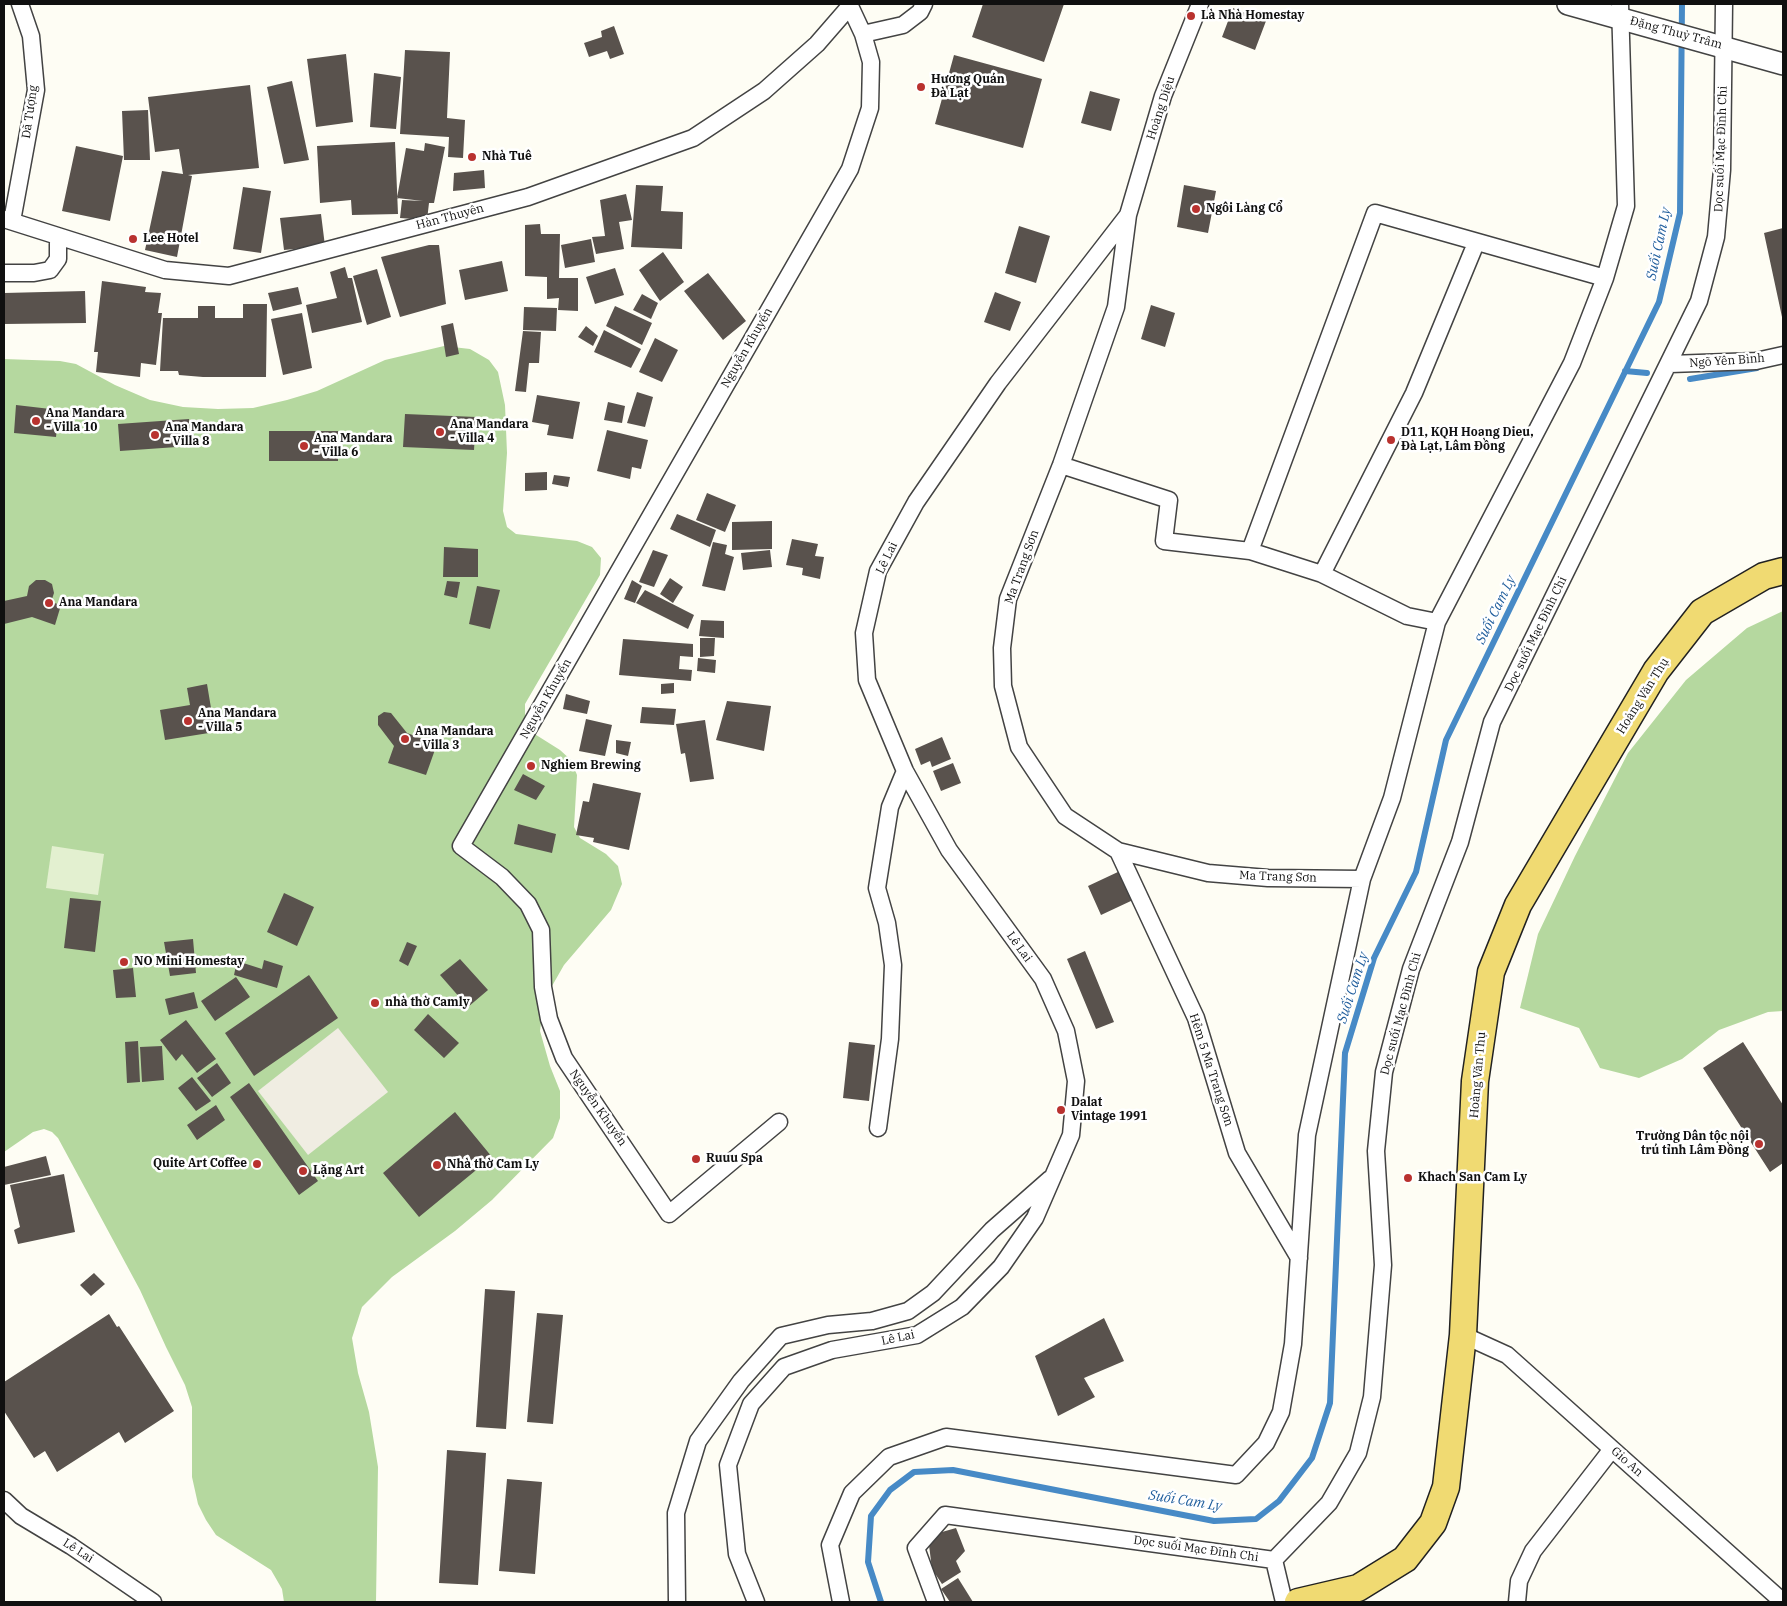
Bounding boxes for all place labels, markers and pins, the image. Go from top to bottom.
place label: Là Nhà Homestay [1201,9,1304,23]
marker: Là Nhà Homestay [1185,10,1197,22]
place label: Hương Quán Đà Lạt [931,73,1005,101]
marker: Hương Quán Đà Lạt [915,81,927,93]
place label: Nhà Tuê [482,150,532,164]
marker: Nhà Tuê [466,151,478,163]
place label: Ngôi Làng Cổ [1206,202,1283,216]
marker: Ngôi Làng Cổ [1190,203,1202,215]
place label: Lee Hotel [143,232,199,246]
marker: Lee Hotel [127,233,139,245]
place label: Ana Mandara - Villa 10 [46,407,125,435]
marker: Ana Mandara - Villa 10 [30,415,42,427]
place label: Ana Mandara - Villa 4 [450,418,529,446]
place label: Ana Mandara - Villa 8 [165,421,244,449]
marker: Ana Mandara - Villa 4 [434,426,446,438]
place label: D11, KQH Hoang Dieu, Đà Lạt, Lâm Đồng [1401,426,1534,454]
marker: Ana Mandara - Villa 8 [149,429,161,441]
place label: Ana Mandara - Villa 6 [314,432,393,460]
marker: D11, KQH Hoang Dieu, Đà Lạt, Lâm Đồng [1385,434,1397,446]
marker: Ana Mandara - Villa 6 [298,440,310,452]
place label: Ana Mandara [59,596,138,610]
marker: Ana Mandara [43,597,55,609]
place label: Ana Mandara - Villa 5 [198,707,277,735]
marker: Ana Mandara - Villa 5 [182,715,194,727]
place label: Ana Mandara - Villa 3 [415,725,494,753]
marker: Ana Mandara - Villa 3 [399,733,411,745]
place label: Nghiem Brewing [541,759,641,773]
marker: Nghiem Brewing [525,760,537,772]
place label: NO Mini Homestay [134,955,244,969]
marker: NO Mini Homestay [118,956,130,968]
place label: nhà thờ Camly [385,996,470,1010]
marker: nhà thờ Camly [369,997,381,1009]
place label: Dalat Vintage 1991 [1071,1096,1147,1124]
marker: Dalat Vintage 1991 [1055,1104,1067,1116]
place label: Trường Dân tộc nội trú tỉnh Lâm Đồng [1636,1130,1749,1158]
marker: Trường Dân tộc nội trú tỉnh Lâm Đồng [1753,1138,1765,1150]
place label: Ruuu Spa [706,1152,763,1166]
marker: Ruuu Spa [690,1153,702,1165]
place label: Quite Art Coffee [153,1157,247,1171]
marker: Quite Art Coffee [251,1158,263,1170]
place label: Nhà thờ Cam Ly [447,1158,539,1172]
marker: Nhà thờ Cam Ly [431,1159,443,1171]
place label: Lặng Art [313,1164,364,1178]
marker: Lặng Art [297,1165,309,1177]
place label: Khach San Cam Ly [1418,1171,1527,1185]
marker: Khach San Cam Ly [1402,1172,1414,1184]

